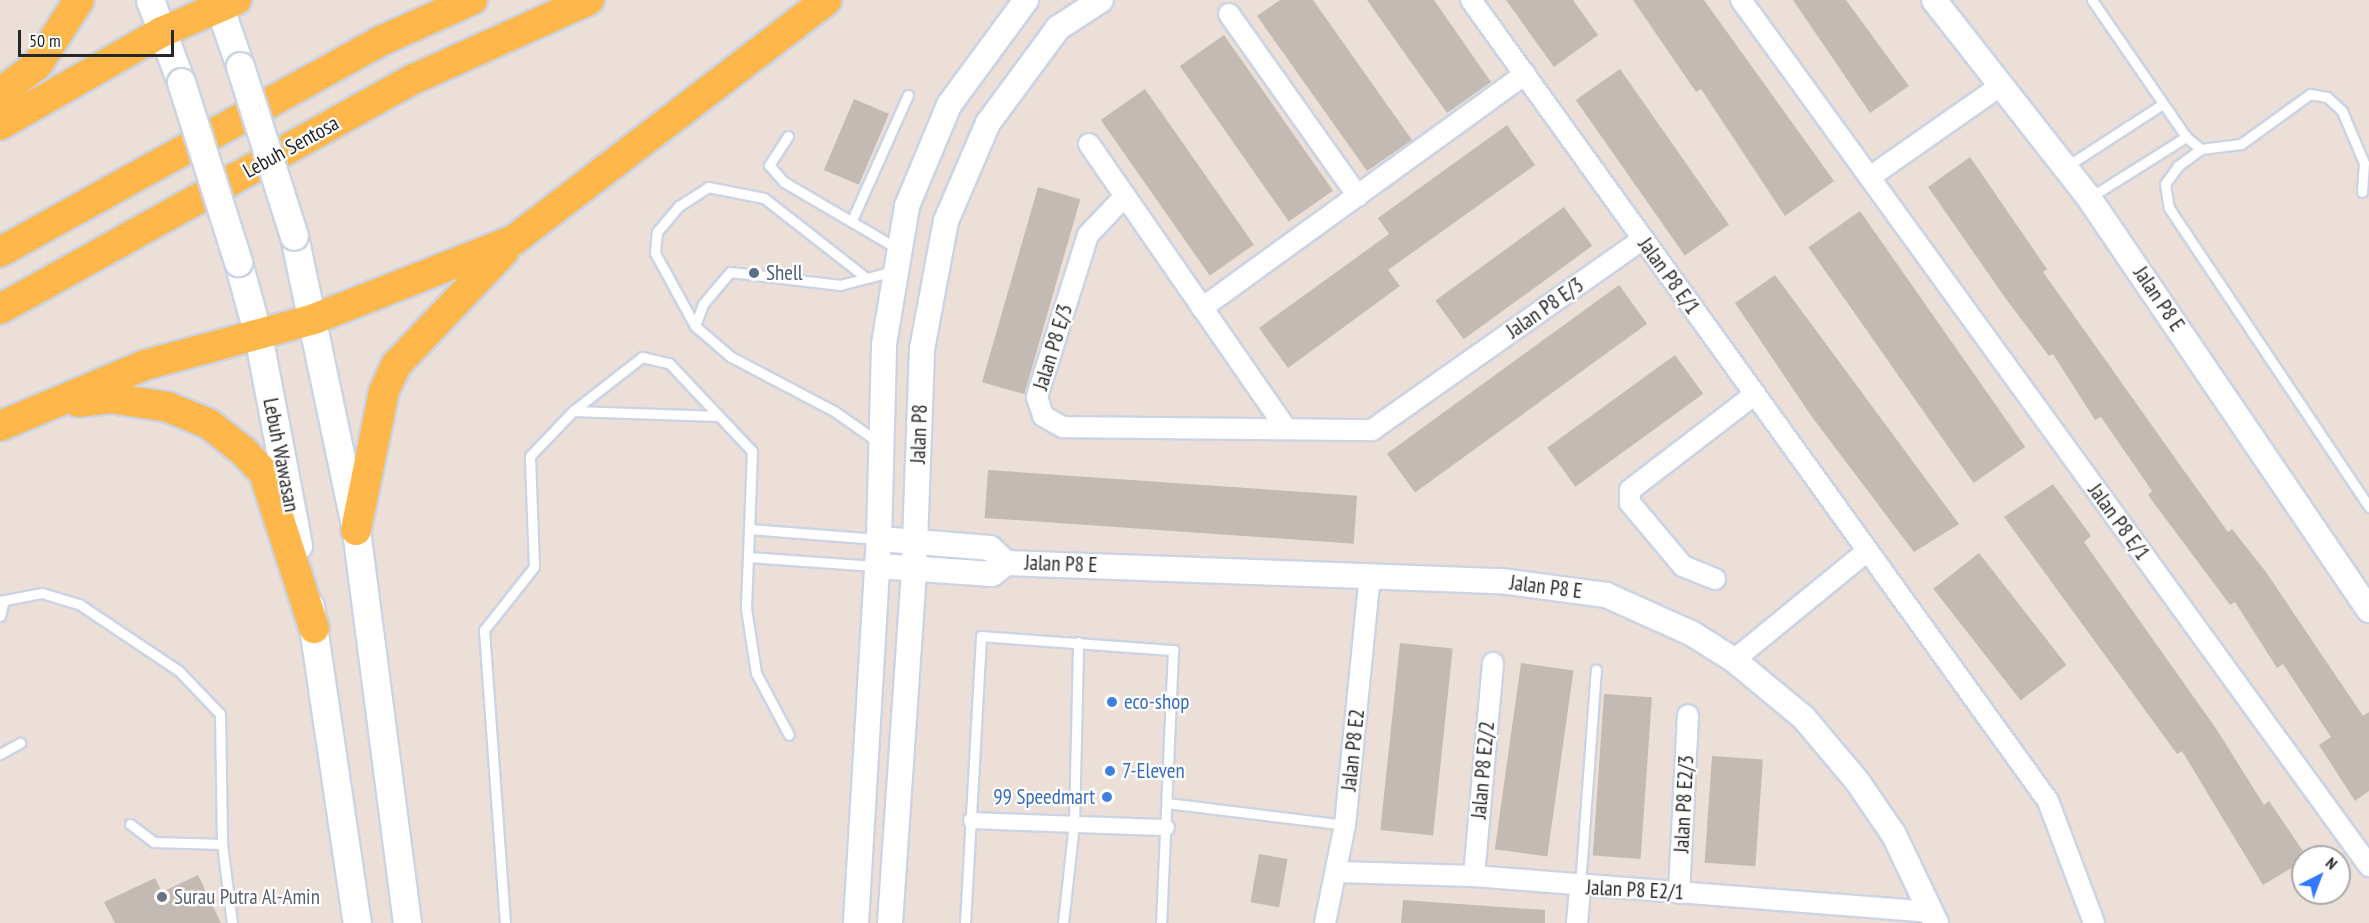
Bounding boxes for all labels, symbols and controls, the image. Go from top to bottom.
scale bar [21,18,177,56]
text: 50 m [29,29,61,52]
street label: Lebuh Sentosa [239,110,343,184]
street label: Jalan P8 E/1 [1633,233,1705,319]
place label: Shell [766,260,803,286]
street label: Jalan P8 E [2128,262,2190,336]
marker: Shell [747,266,761,280]
street label: Jalan P8 E/3 [1502,272,1588,344]
street label: Jalan P8 E/3 [1028,301,1078,393]
street label: Lebuh Wawasan [258,396,304,514]
street label: Jalan P8 [905,404,933,464]
street label: Jalan P8 E/1 [2083,479,2155,565]
street label: Jalan P8 E [1024,550,1098,578]
street label: Jalan P8 E [1508,570,1584,604]
place label: eco-shop [1124,689,1189,715]
marker: eco-shop [1105,695,1119,709]
street label: Jalan P8 E2 [1336,708,1370,792]
street label: Jalan P8 E2/2 [1466,720,1500,820]
street label: Jalan P8 E2/3 [1669,754,1699,854]
place label: 7-Eleven [1122,758,1185,784]
marker: 7-Eleven [1103,764,1117,778]
place label: 99 Speedmart [993,784,1095,810]
marker: 99 Speedmart [1100,790,1114,804]
north arrow [2291,845,2351,905]
text: N [2322,853,2342,873]
street label: Jalan P8 E2/1 [1585,875,1685,905]
place label: Surau Putra Al-Amin [174,884,320,910]
marker: Surau Putra Al-Amin [155,890,169,904]

